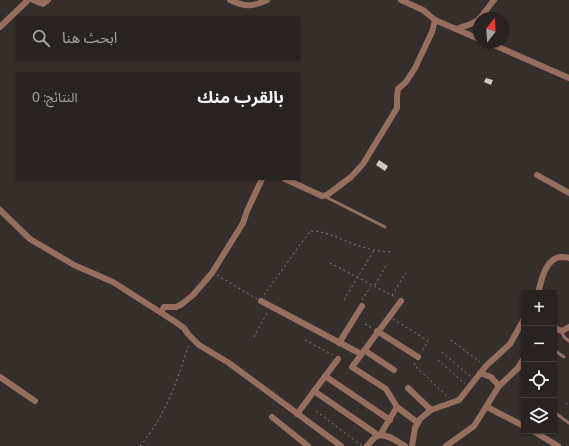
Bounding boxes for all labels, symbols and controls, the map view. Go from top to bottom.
north arrow [473,12,509,48]
search box [16,16,300,60]
icon: search [30,27,52,49]
text: ابحث هنا [62,29,117,46]
text: بالقرب منك [197,87,284,107]
text: النتائج: 0 [32,90,77,105]
map controls [521,290,557,434]
button: + [521,290,557,326]
button: − [521,326,557,362]
button: locate [521,362,557,398]
button: layers [521,398,557,434]

